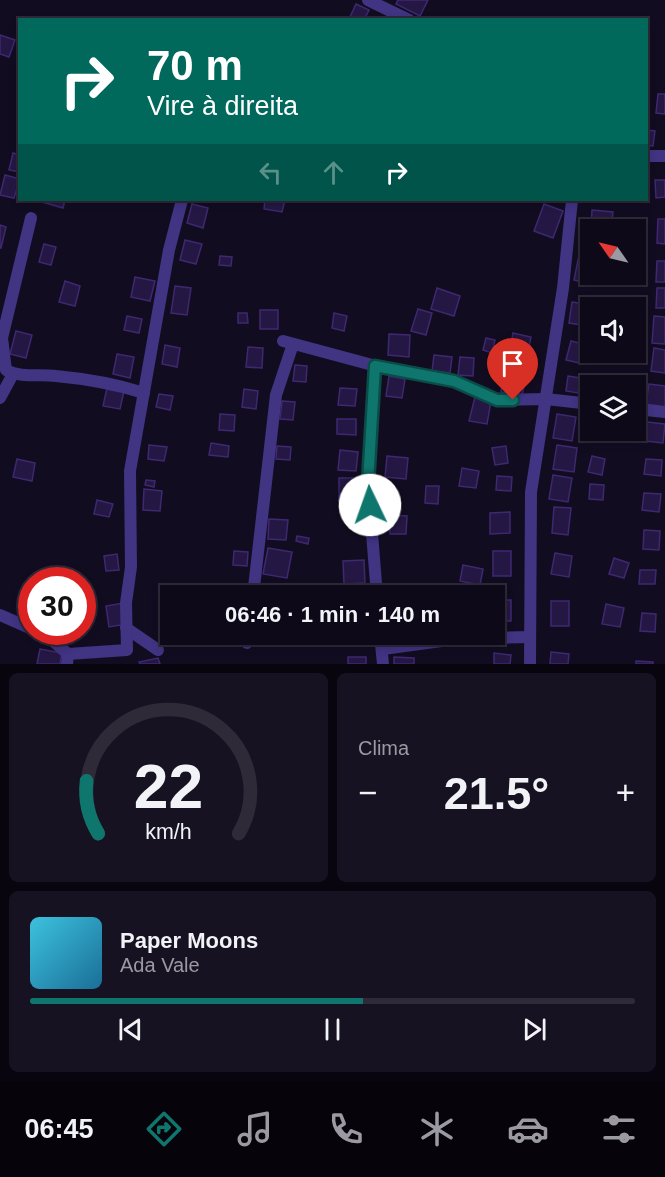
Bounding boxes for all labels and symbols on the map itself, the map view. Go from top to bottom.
north arrow [580,219,646,285]
pin [487,338,538,400]
position arrow [338,473,402,537]
speed limit sign: 30 [18,567,96,645]

